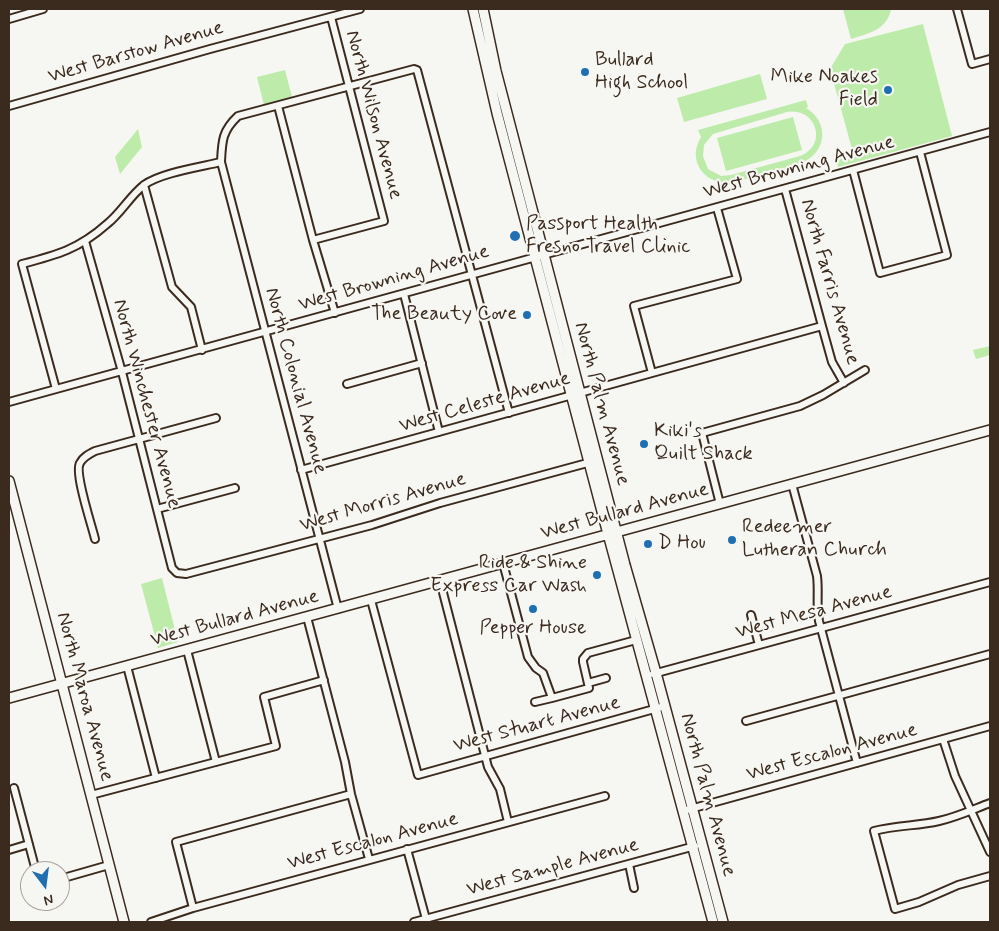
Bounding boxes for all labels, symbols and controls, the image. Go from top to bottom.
street label: West Barstow Avenue [46,16,226,90]
street label: North Wilson Avenue [339,28,407,202]
place label: Bullard High School [595,49,688,96]
marker: Bullard High School [579,66,591,78]
place label: Mike Noakes Field [771,66,878,113]
marker: Mike Noakes Field [882,84,894,96]
street label: West Browning Avenue [701,131,897,205]
street label: North Farris Avenue [794,196,864,368]
place label: Passport Health Fresno Travel Clinic [526,213,690,260]
marker: Passport Health Fresno Travel Clinic [508,229,522,243]
street label: West Browning Avenue [296,240,492,318]
street label: North Colonial Avenue [259,285,331,477]
street label: North Winchester Avenue [107,297,185,511]
place label: The Beauty Cove [371,303,517,327]
marker: The Beauty Cove [521,309,533,321]
street label: North Palm Avenue [568,320,634,488]
street label: West Celeste Avenue [397,367,573,439]
place label: Kiki's Quilt Shack [654,420,753,467]
marker: Kiki's Quilt Shack [638,438,650,450]
street label: West Morris Avenue [297,468,469,538]
street label: West Bullard Avenue [538,478,712,546]
place label: Redeemer Lutheran Church [742,516,887,563]
place label: D Hou [658,532,706,556]
marker: Redeemer Lutheran Church [726,534,738,546]
marker: D Hou [642,538,654,550]
place label: Ride & Shine Express Car Wash [430,552,587,599]
marker: Ride & Shine Express Car Wash [591,569,603,581]
street label: West Mesa Avenue [733,581,895,645]
street label: West Bullard Avenue [148,585,322,653]
marker: Pepper House [527,603,539,615]
street label: North Maroa Avenue [50,610,118,784]
place label: Pepper House [480,617,586,641]
street label: West Stuart Avenue [451,691,623,759]
street label: North Palm Avenue [674,711,740,879]
street label: West Escalon Avenue [744,719,920,787]
street label: West Escalon Avenue [285,808,461,876]
street label: West Sample Avenue [464,833,642,903]
north arrow [20,861,70,911]
text: N [42,890,55,909]

